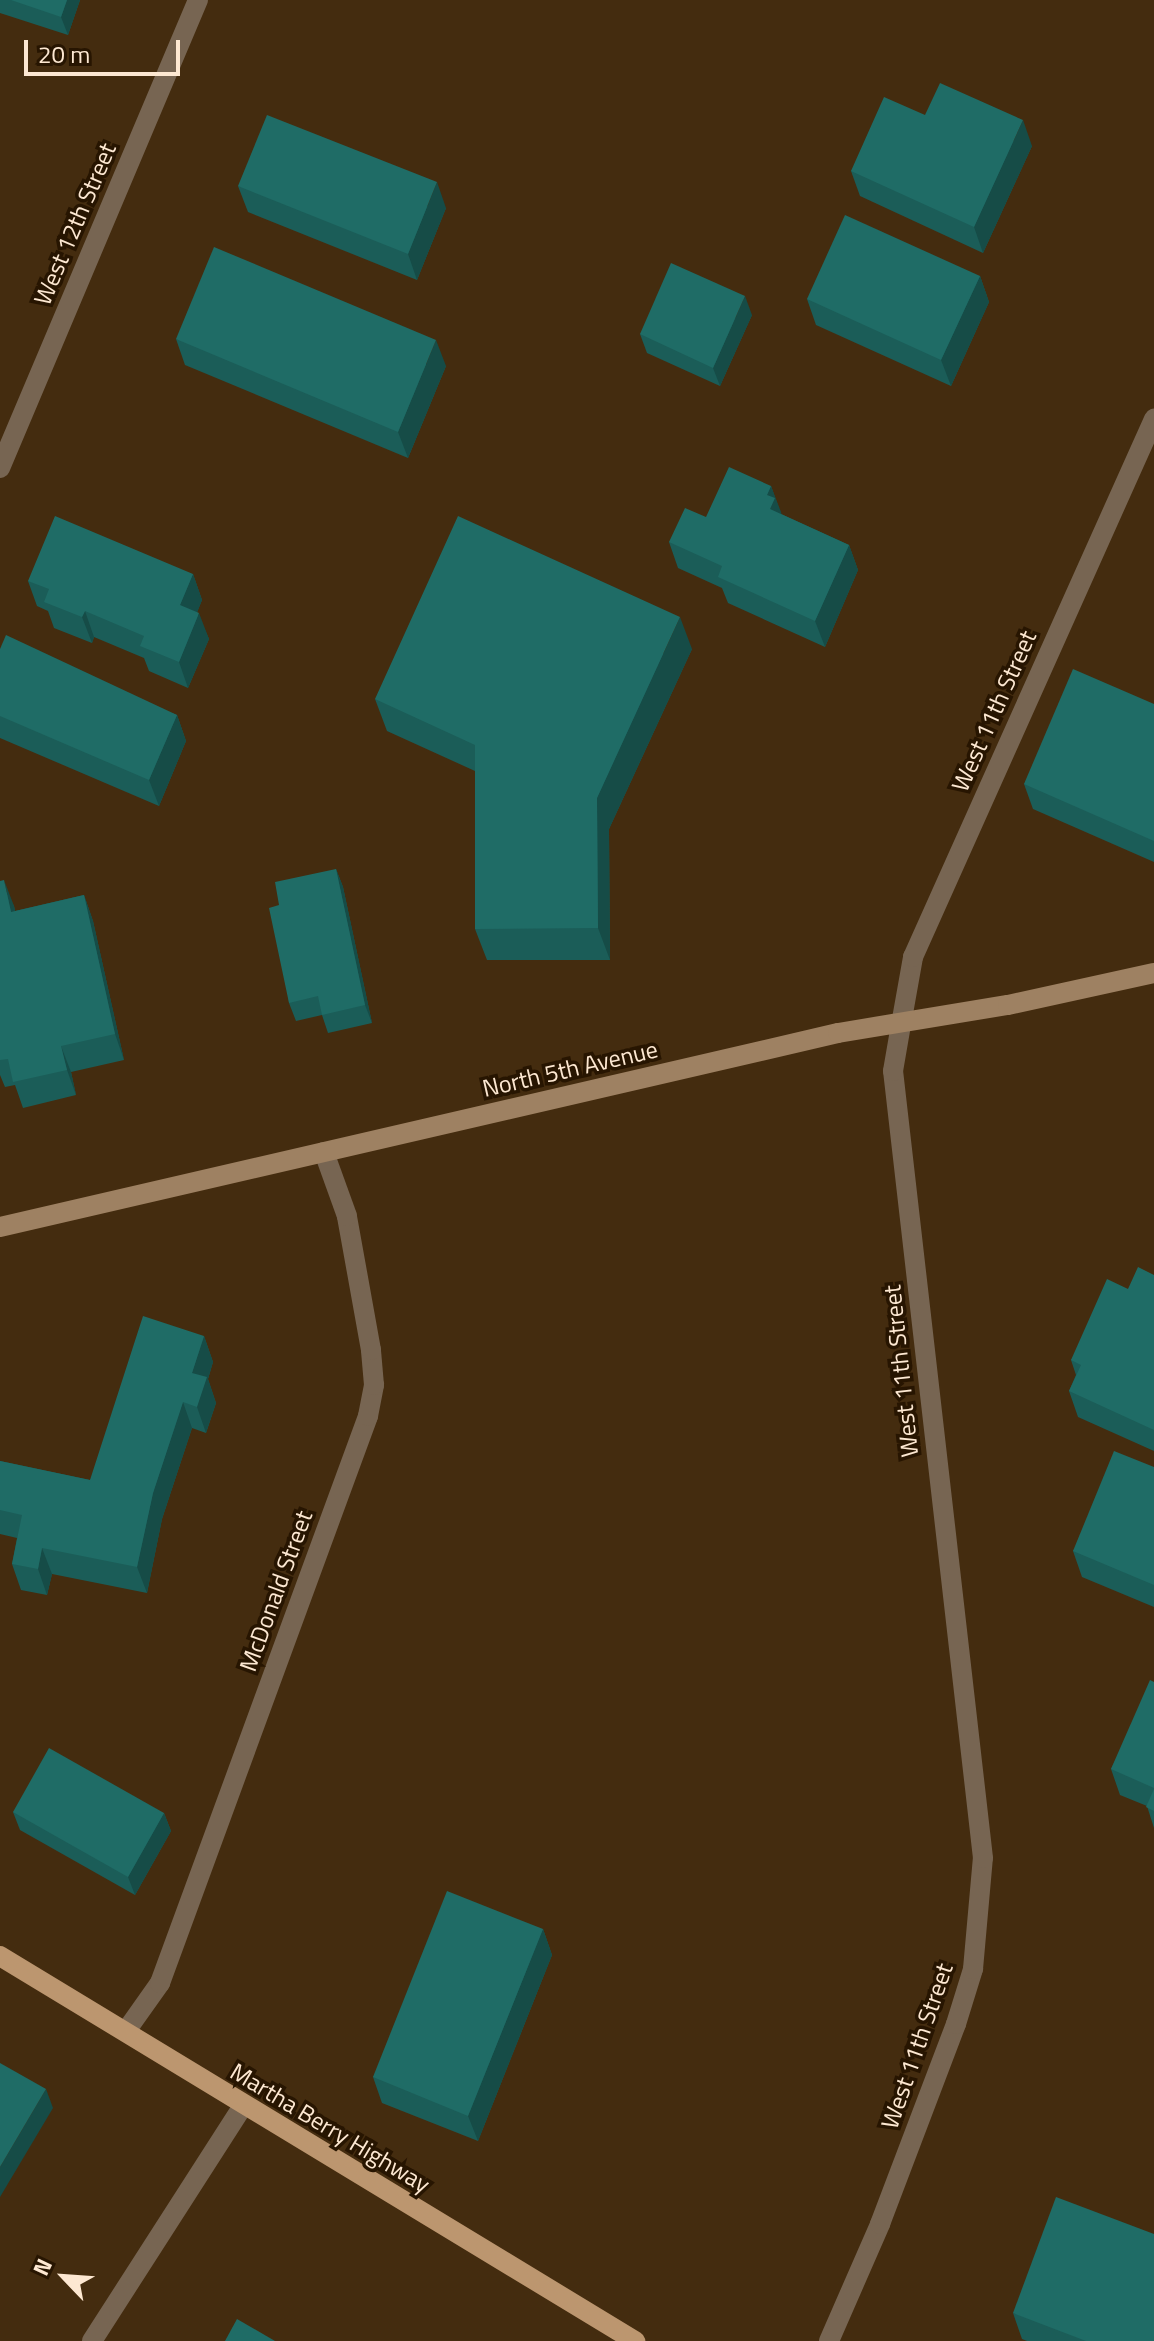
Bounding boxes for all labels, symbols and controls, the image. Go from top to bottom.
scale bar [28,24,184,74]
text: 20 m [38,36,90,72]
street label: West 12th Street [28,139,122,309]
street label: West 11th Street [946,626,1042,796]
street label: North 5th Avenue [480,1035,660,1103]
street label: West 11th Street [878,1283,924,1459]
street label: McDonald Street [234,1507,318,1675]
street label: West 11th Street [875,1959,959,2133]
street label: Martha Berry Highway [225,2057,435,2199]
north arrow [24,2237,104,2317]
text: N [24,2253,61,2281]

